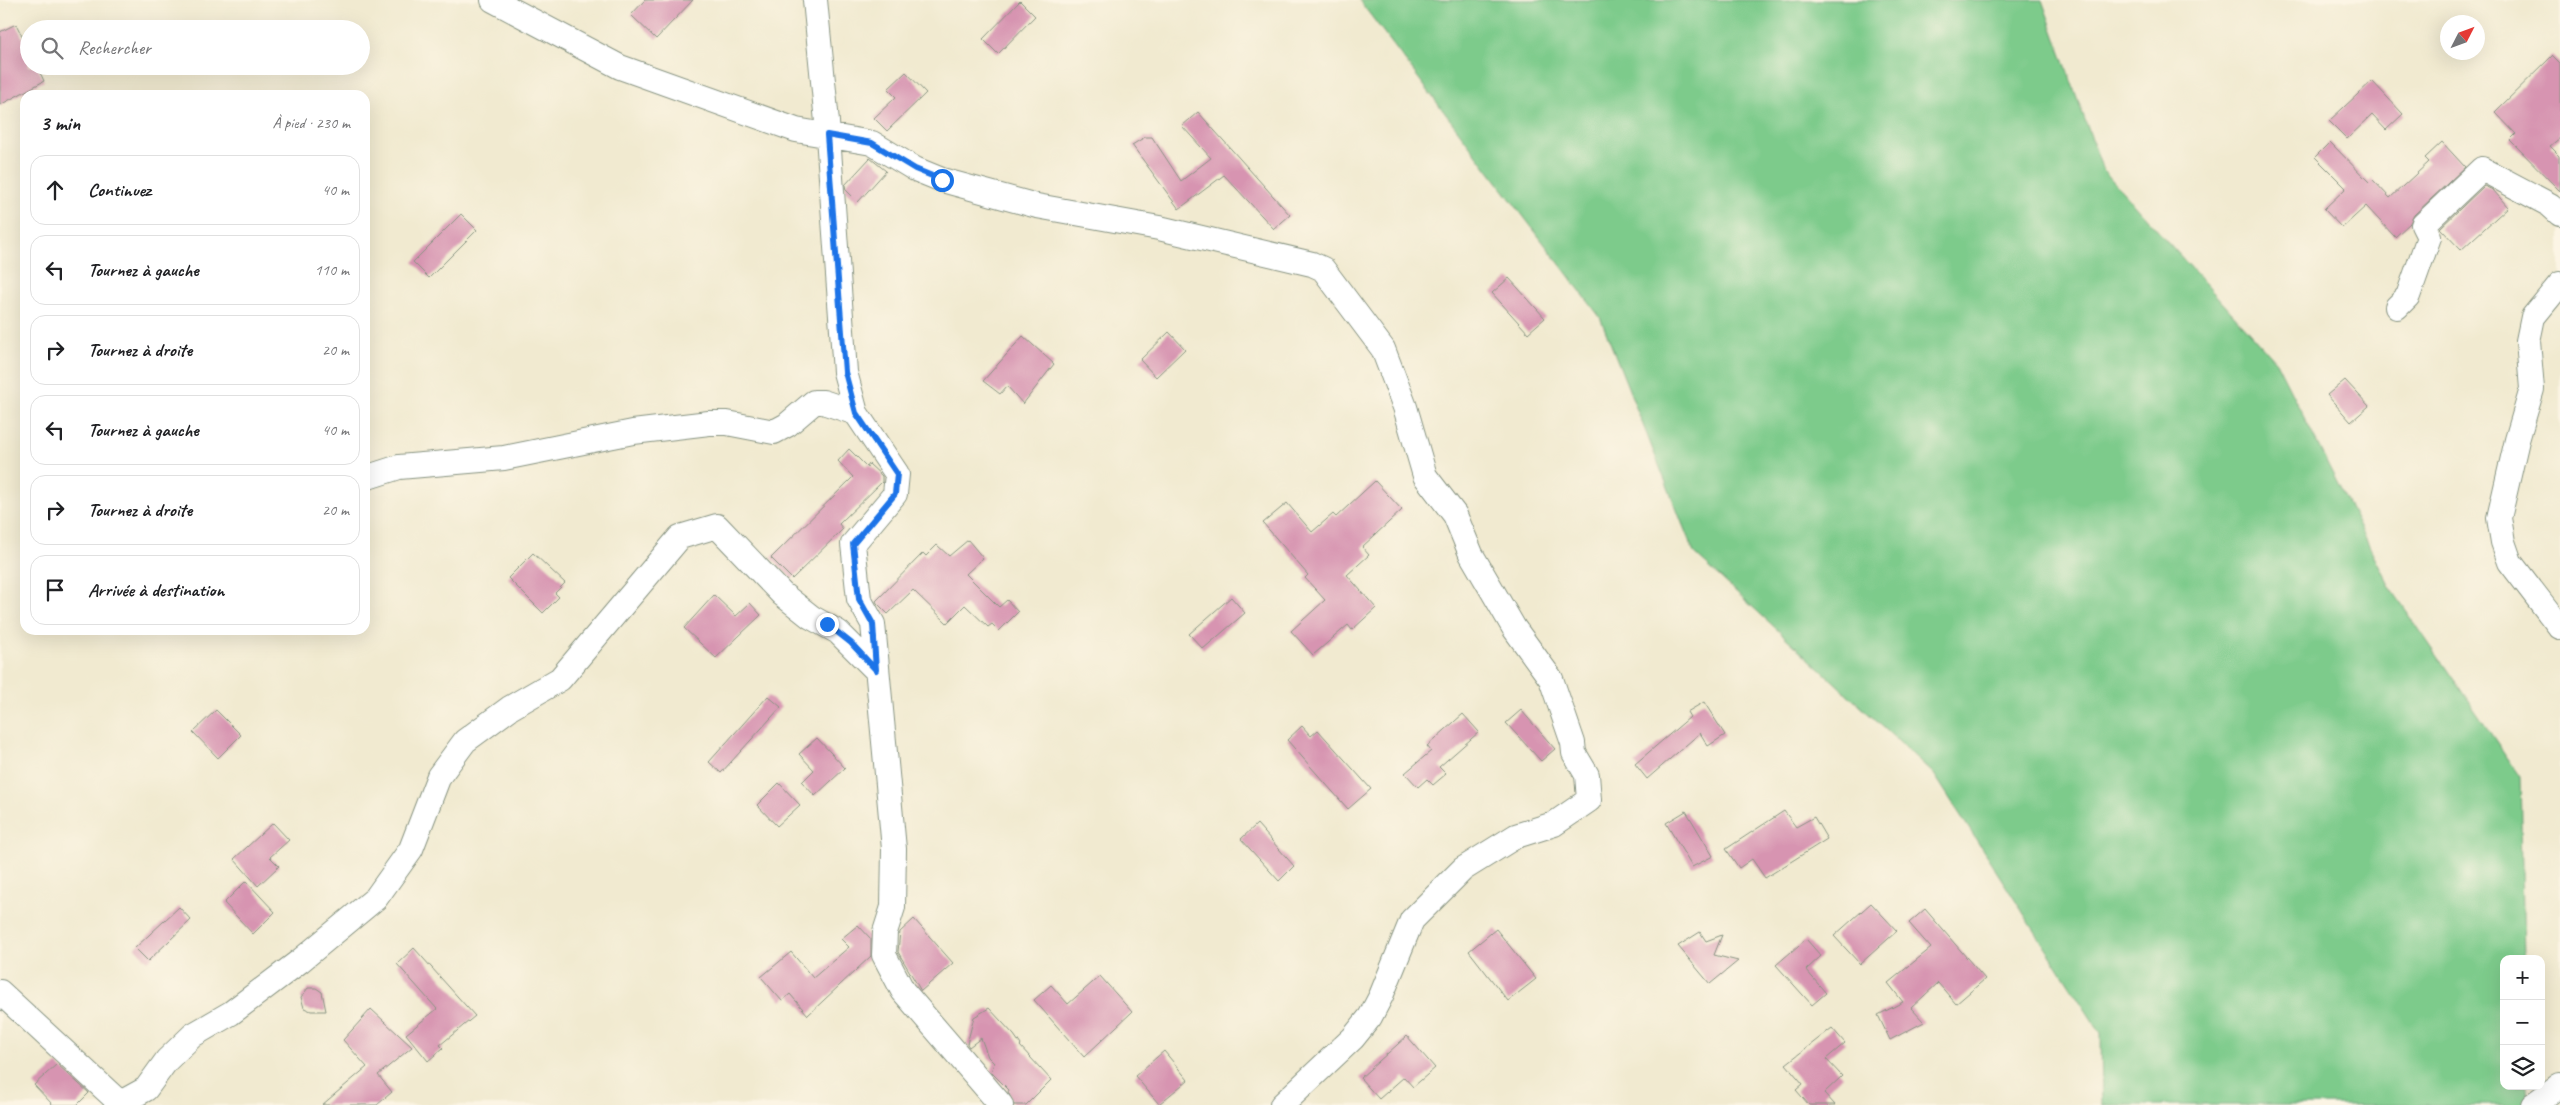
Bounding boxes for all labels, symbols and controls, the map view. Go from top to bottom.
north arrow [2440,15,2485,60]
search box [20,20,370,75]
icon: search [38,34,66,62]
text: Rechercher [78,36,151,60]
text: 3 min [40,110,80,136]
text: À pied · 230 m [272,113,350,133]
route start [931,169,954,192]
icon: ahead [41,176,69,204]
text: Continuez [88,178,151,202]
text: 40 m [322,180,349,200]
icon: left [41,256,69,284]
text: Tournez à gauche [88,258,199,282]
text: 110 m [315,260,349,280]
icon: right [41,336,69,364]
text: Tournez à droite [88,338,192,362]
text: 20 m [322,340,349,360]
icon: left [41,416,69,444]
text: Tournez à gauche [88,418,199,442]
text: 40 m [322,420,349,440]
icon: right [41,496,69,524]
text: Tournez à droite [88,498,192,522]
text: 20 m [322,500,349,520]
icon: arrive [41,576,69,604]
text: Arrivée à destination [88,578,224,602]
route end [816,613,839,636]
map controls [2500,955,2545,1090]
button: + [2500,955,2545,1000]
button: − [2500,1000,2545,1045]
button: layers [2500,1045,2545,1090]

